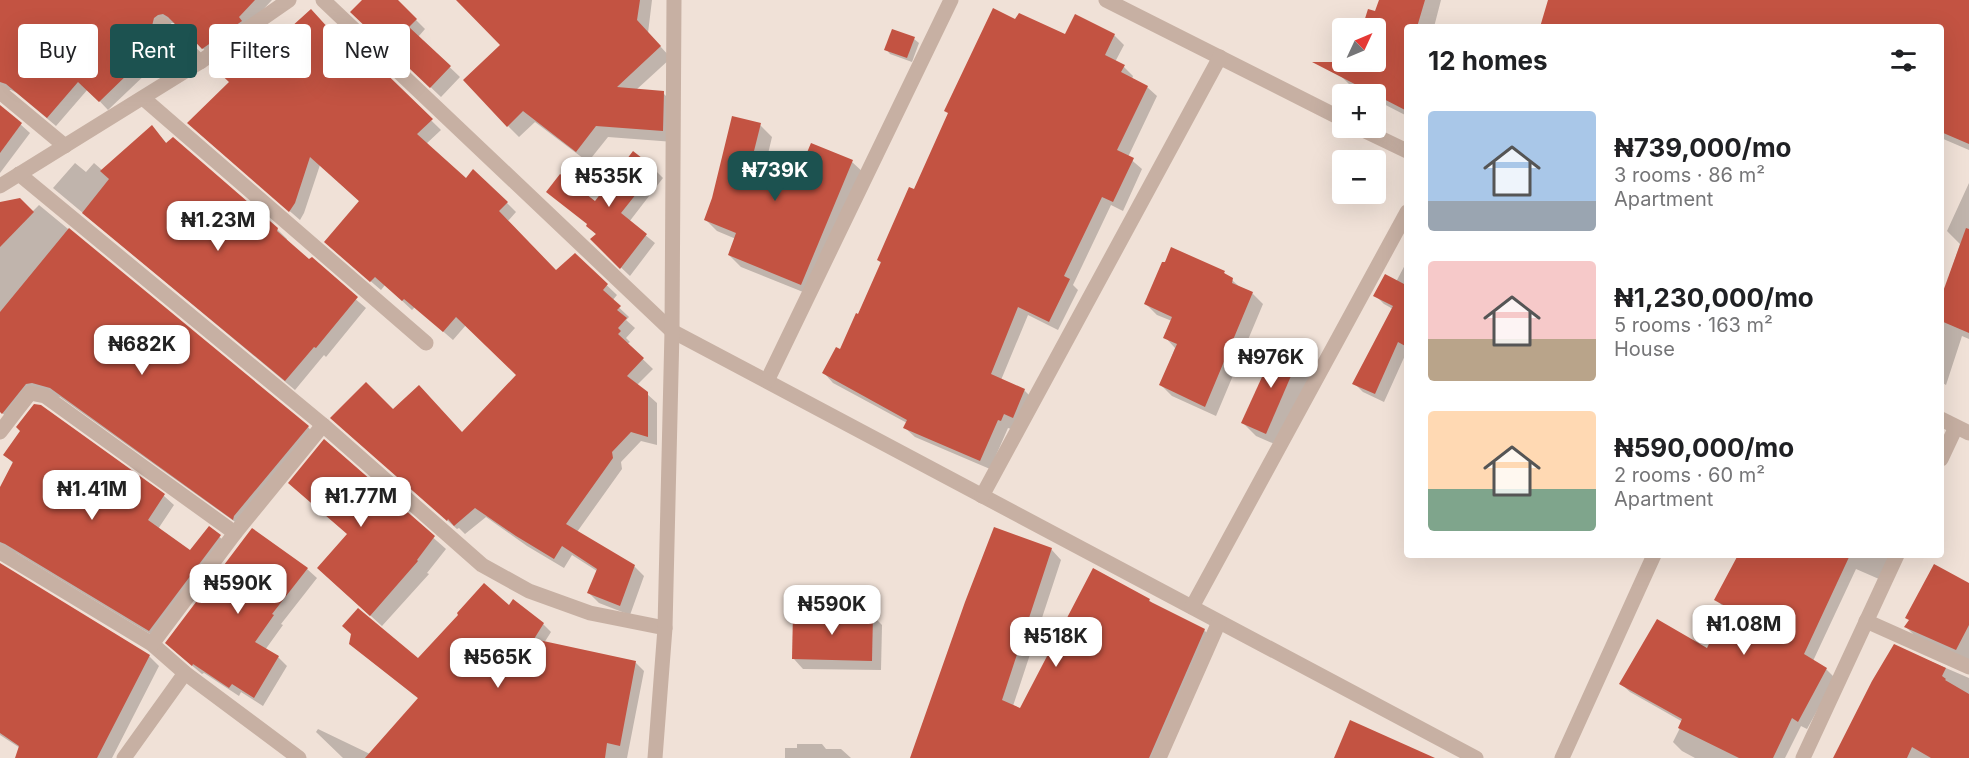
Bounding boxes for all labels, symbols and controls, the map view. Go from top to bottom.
north arrow [1332,18,1386,72]
map controls [1332,18,1386,204]
chip: Buy [18,24,98,78]
chip: Rent [110,24,197,78]
chip: Filters [209,24,311,78]
chip: New [323,24,410,78]
icon: filters [1887,44,1920,77]
text: 12 homes [1428,45,1548,76]
button: + [1332,84,1386,138]
text: ₦739,000/mo [1614,132,1792,163]
icon: home [1476,135,1548,207]
button: − [1332,150,1386,204]
pin: ₦739K [733,151,817,202]
pin: ₦535K [567,157,651,208]
text: ₦739K [742,158,808,182]
text: 3 rooms · 86 m² [1614,163,1765,187]
text: ₦535K [575,164,643,188]
text: Apartment [1614,187,1713,211]
pin: ₦1.23M [169,201,267,252]
text: ₦1.23M [181,208,255,232]
text: ₦1,230,000/mo [1614,282,1814,313]
icon: home [1476,285,1548,357]
text: 5 rooms · 163 m² [1614,313,1773,337]
pin: ₦682K [100,325,184,376]
text: ₦682K [108,332,176,356]
text: House [1614,337,1675,361]
pin: ₦976K [1229,338,1313,389]
text: ₦976K [1238,345,1304,369]
text: ₦590,000/mo [1614,432,1794,463]
icon: home [1476,435,1548,507]
text: 2 rooms · 60 m² [1614,463,1765,487]
pin: ₦1.41M [43,470,141,521]
text: ₦1.41M [57,477,127,501]
pin: ₦1.77M [312,477,410,528]
text: ₦1.77M [325,484,397,508]
text: Apartment [1614,487,1713,511]
pin: ₦590K [196,564,280,615]
text: ₦590K [204,571,272,595]
pin: ₦590K [790,585,874,636]
text: ₦590K [798,592,866,616]
pin: ₦1.08M [1695,605,1793,656]
text: ₦1.08M [1707,612,1782,636]
pin: ₦518K [1014,617,1098,668]
text: ₦518K [1024,624,1088,648]
pin: ₦565K [456,638,540,689]
text: ₦565K [464,645,532,669]

